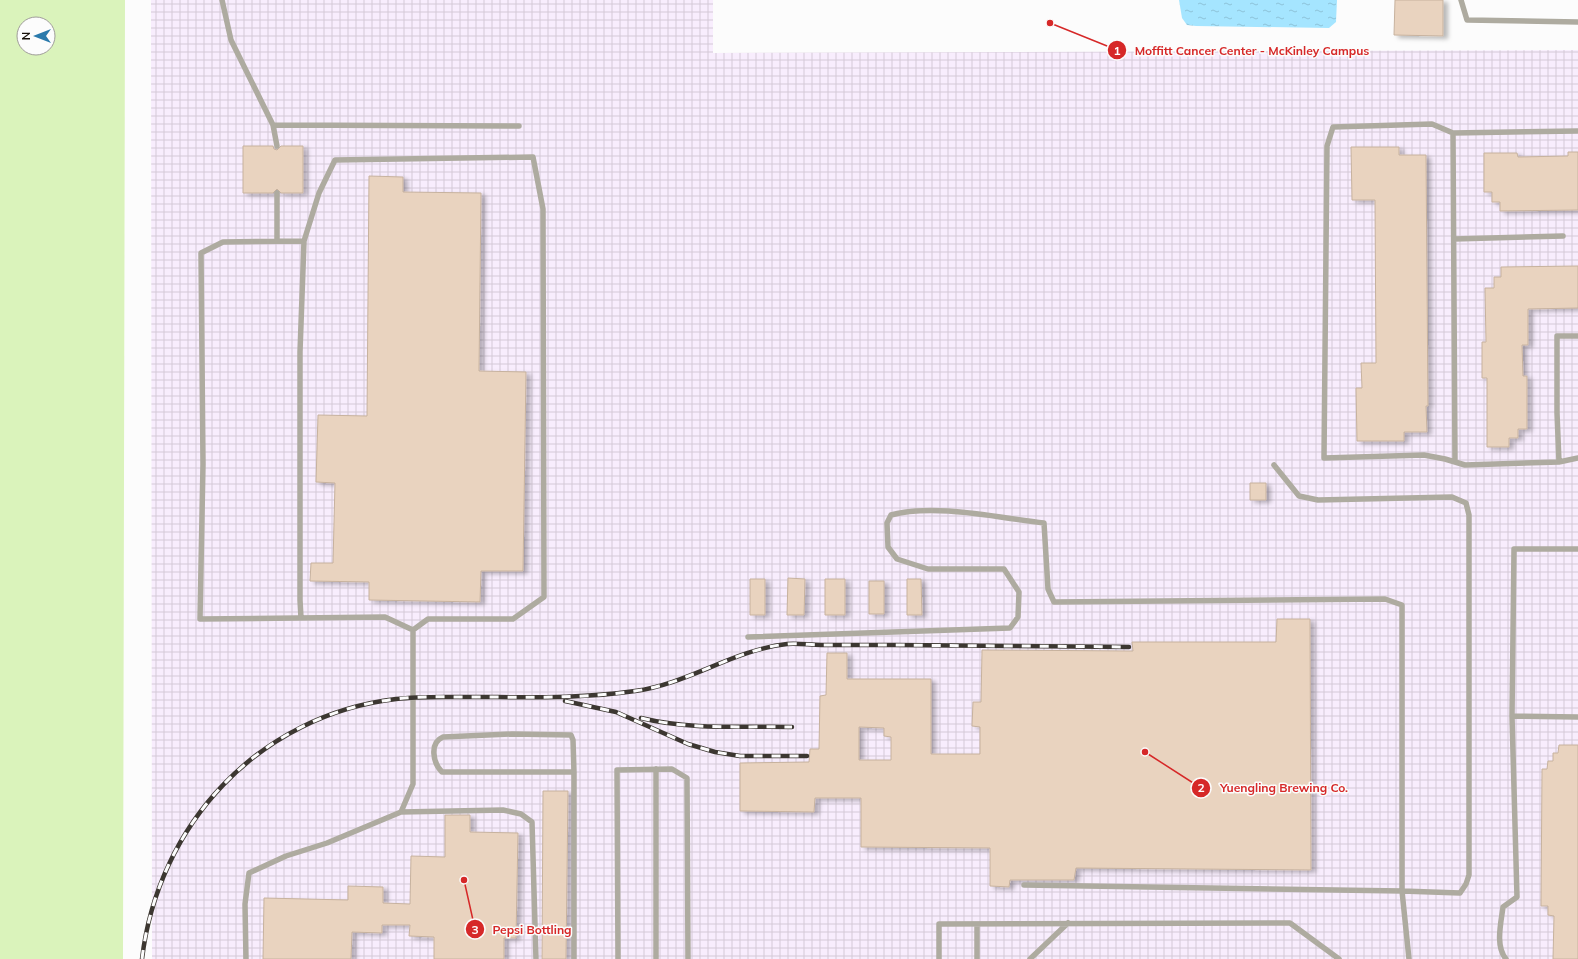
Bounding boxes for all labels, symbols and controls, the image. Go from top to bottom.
north arrow [16,16,56,56]
text: N [19,32,33,40]
callout: Moffitt Cancer Center - McKinley Campus [1107,38,1378,62]
text: 1 [1113,43,1121,58]
text: Moffitt Cancer Center - McKinley Campus [1135,43,1369,58]
callout: Yuengling Brewing Co. [1191,776,1356,800]
text: 2 [1197,780,1205,795]
text: Yuengling Brewing Co. [1219,780,1348,795]
callout: Pepsi Bottling [465,917,580,941]
text: 3 [471,922,479,937]
text: Pepsi Bottling [492,922,572,937]

